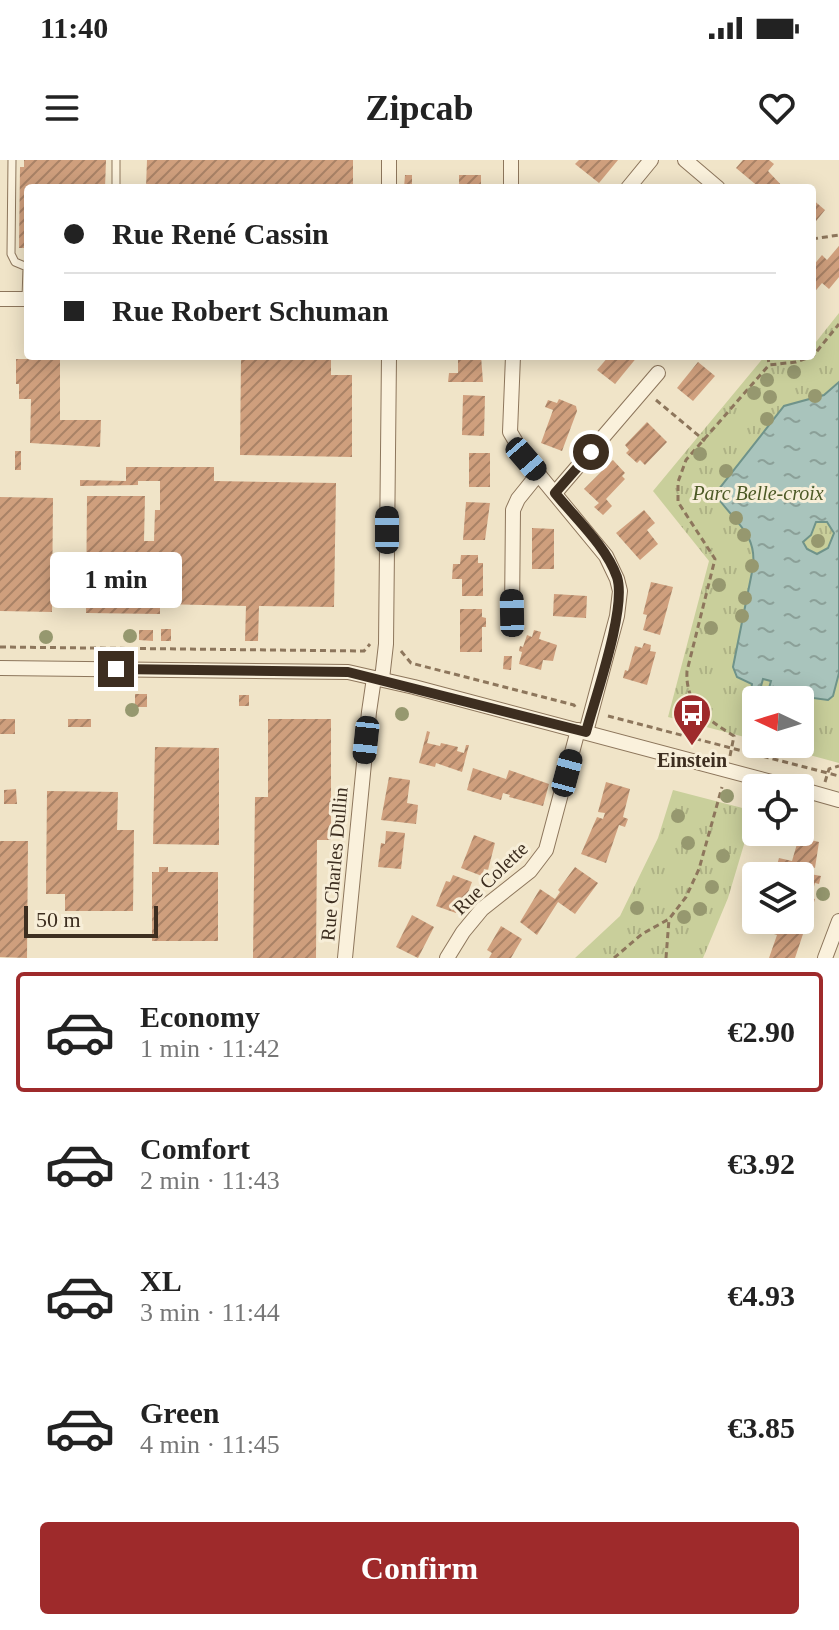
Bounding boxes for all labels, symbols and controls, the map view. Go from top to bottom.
text: 11:40 [40,11,108,44]
icon: menu [40,86,84,130]
icon: heart [755,86,799,130]
text: Zipcab [365,88,474,128]
text: Rue René Cassin [112,217,329,250]
text: Rue Robert Schuman [112,294,389,327]
car [501,433,551,485]
route start [573,434,609,470]
park label: Parc Belle-croix [691,482,824,504]
car [375,506,399,554]
callout: 1 min [50,553,182,609]
text: 1 min [85,565,147,594]
car [500,589,524,637]
route end [98,651,134,687]
north arrow [742,686,814,758]
map controls [742,686,814,934]
bus stop icon: Einstein [671,692,713,747]
car [352,715,380,765]
car [549,747,585,799]
place label: Einstein [657,749,727,771]
button: locate [742,774,814,846]
street label: Rue Charles Dullin [316,786,352,942]
street label: Rue Colette [448,837,532,919]
button: layers [742,862,814,934]
scale bar [24,902,158,938]
text: 50 m [36,907,81,932]
icon: car [44,996,116,1068]
text: Economy [140,1000,260,1033]
text: €2.90 [728,1015,795,1048]
text: 1 min · 11:42 [140,1034,280,1063]
icon: car [44,1128,116,1200]
text: Comfort [140,1132,250,1165]
text: €3.92 [728,1147,795,1180]
text: 2 min · 11:43 [140,1166,280,1195]
icon: car [44,1260,116,1332]
text: XL [140,1264,182,1297]
text: €4.93 [728,1279,795,1312]
text: 3 min · 11:44 [140,1298,280,1327]
icon: car [44,1392,116,1464]
text: Green [140,1396,219,1429]
text: €3.85 [728,1411,795,1444]
text: 4 min · 11:45 [140,1430,280,1459]
button: Confirm [40,1522,799,1614]

